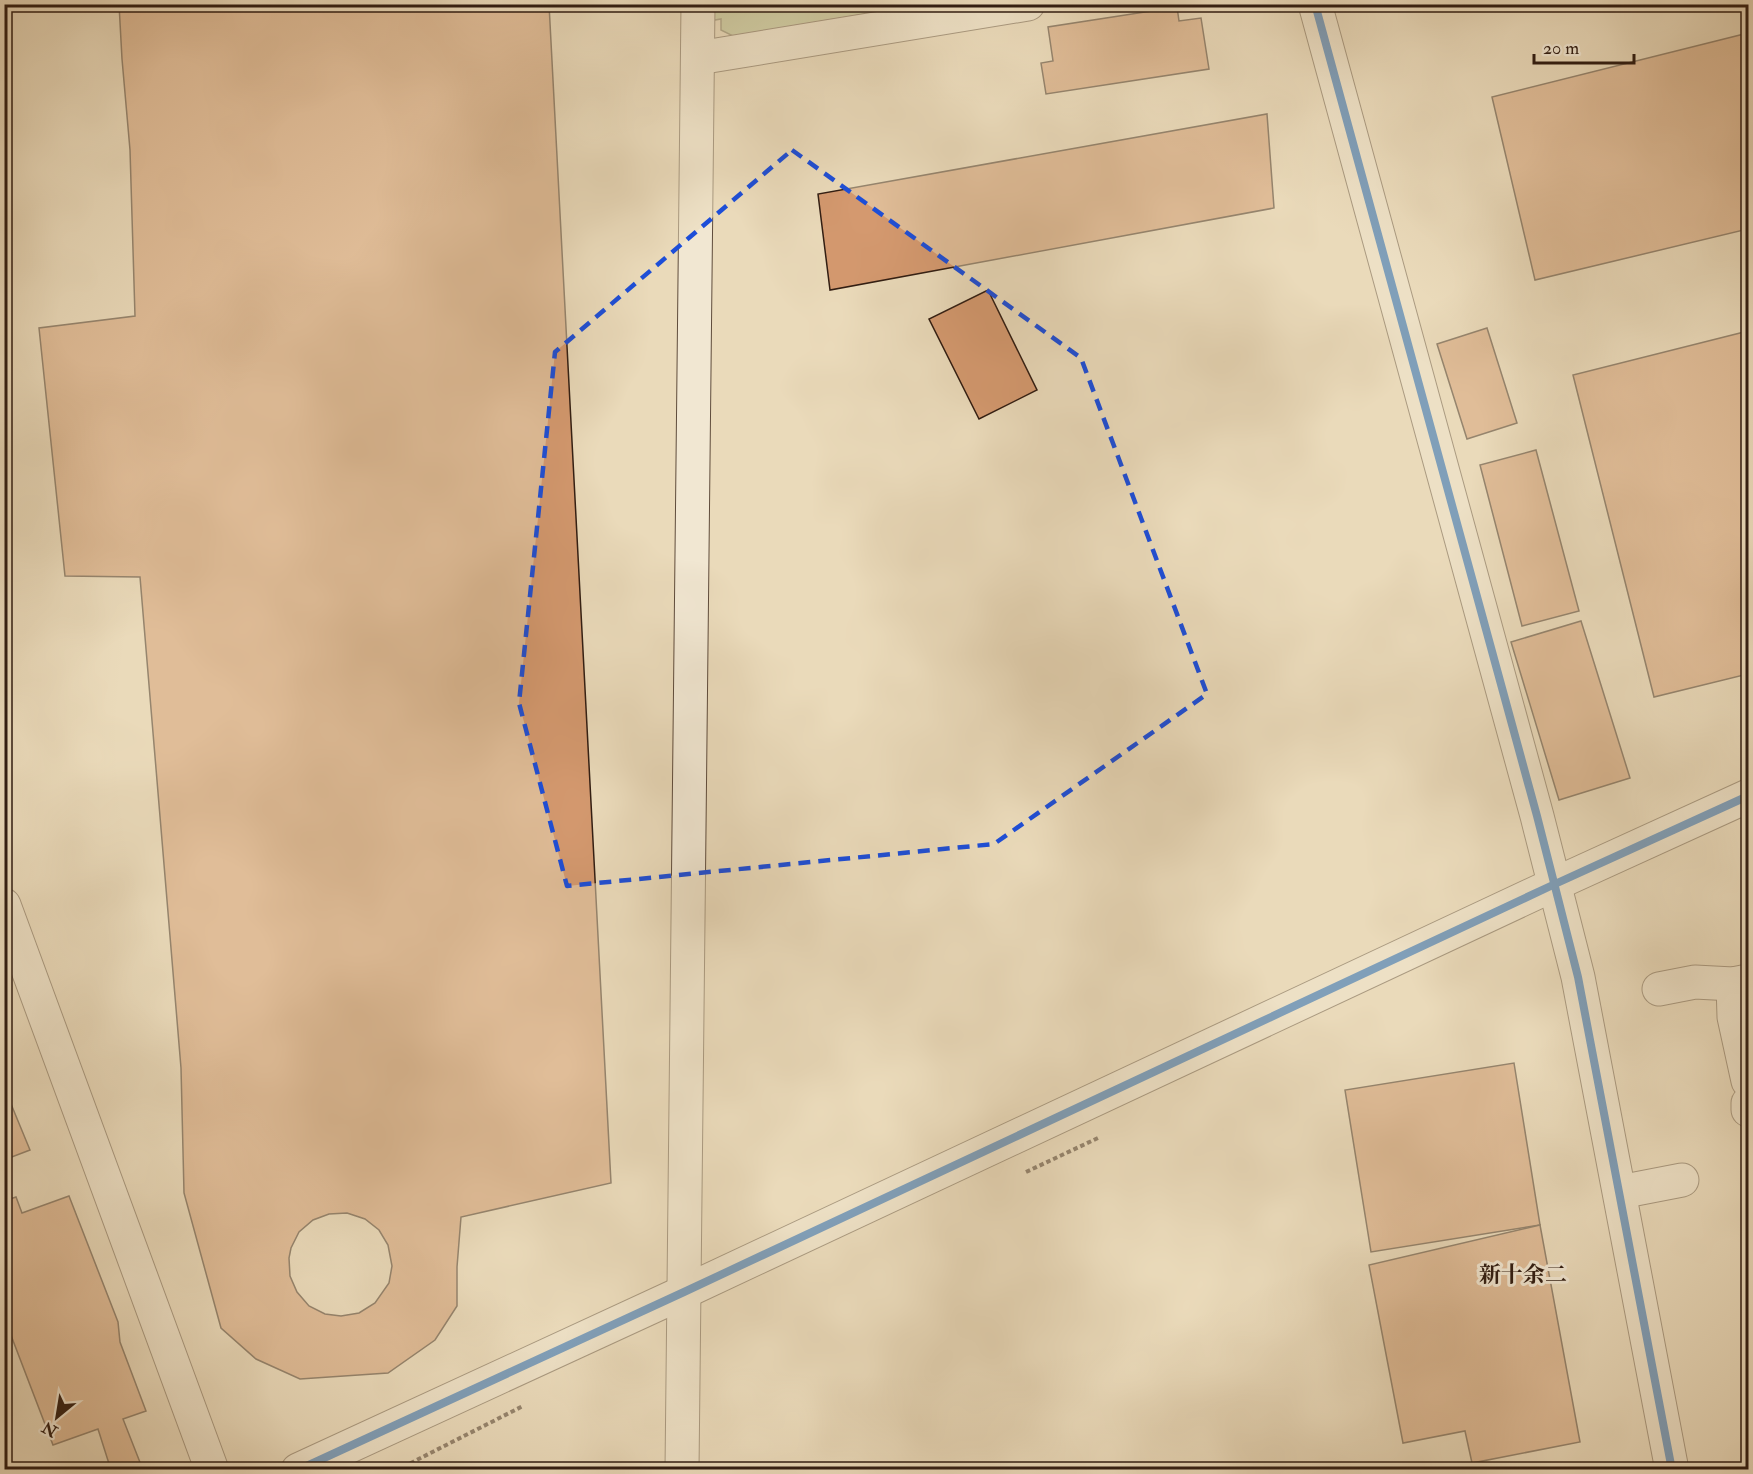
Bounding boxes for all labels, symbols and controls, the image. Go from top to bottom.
scale bar [1534,27,1634,65]
text: 20 m [1543,37,1579,60]
district label: 新十余二 [1479,1261,1567,1289]
north arrow [27,1387,87,1447]
text: N [38,1417,62,1442]

